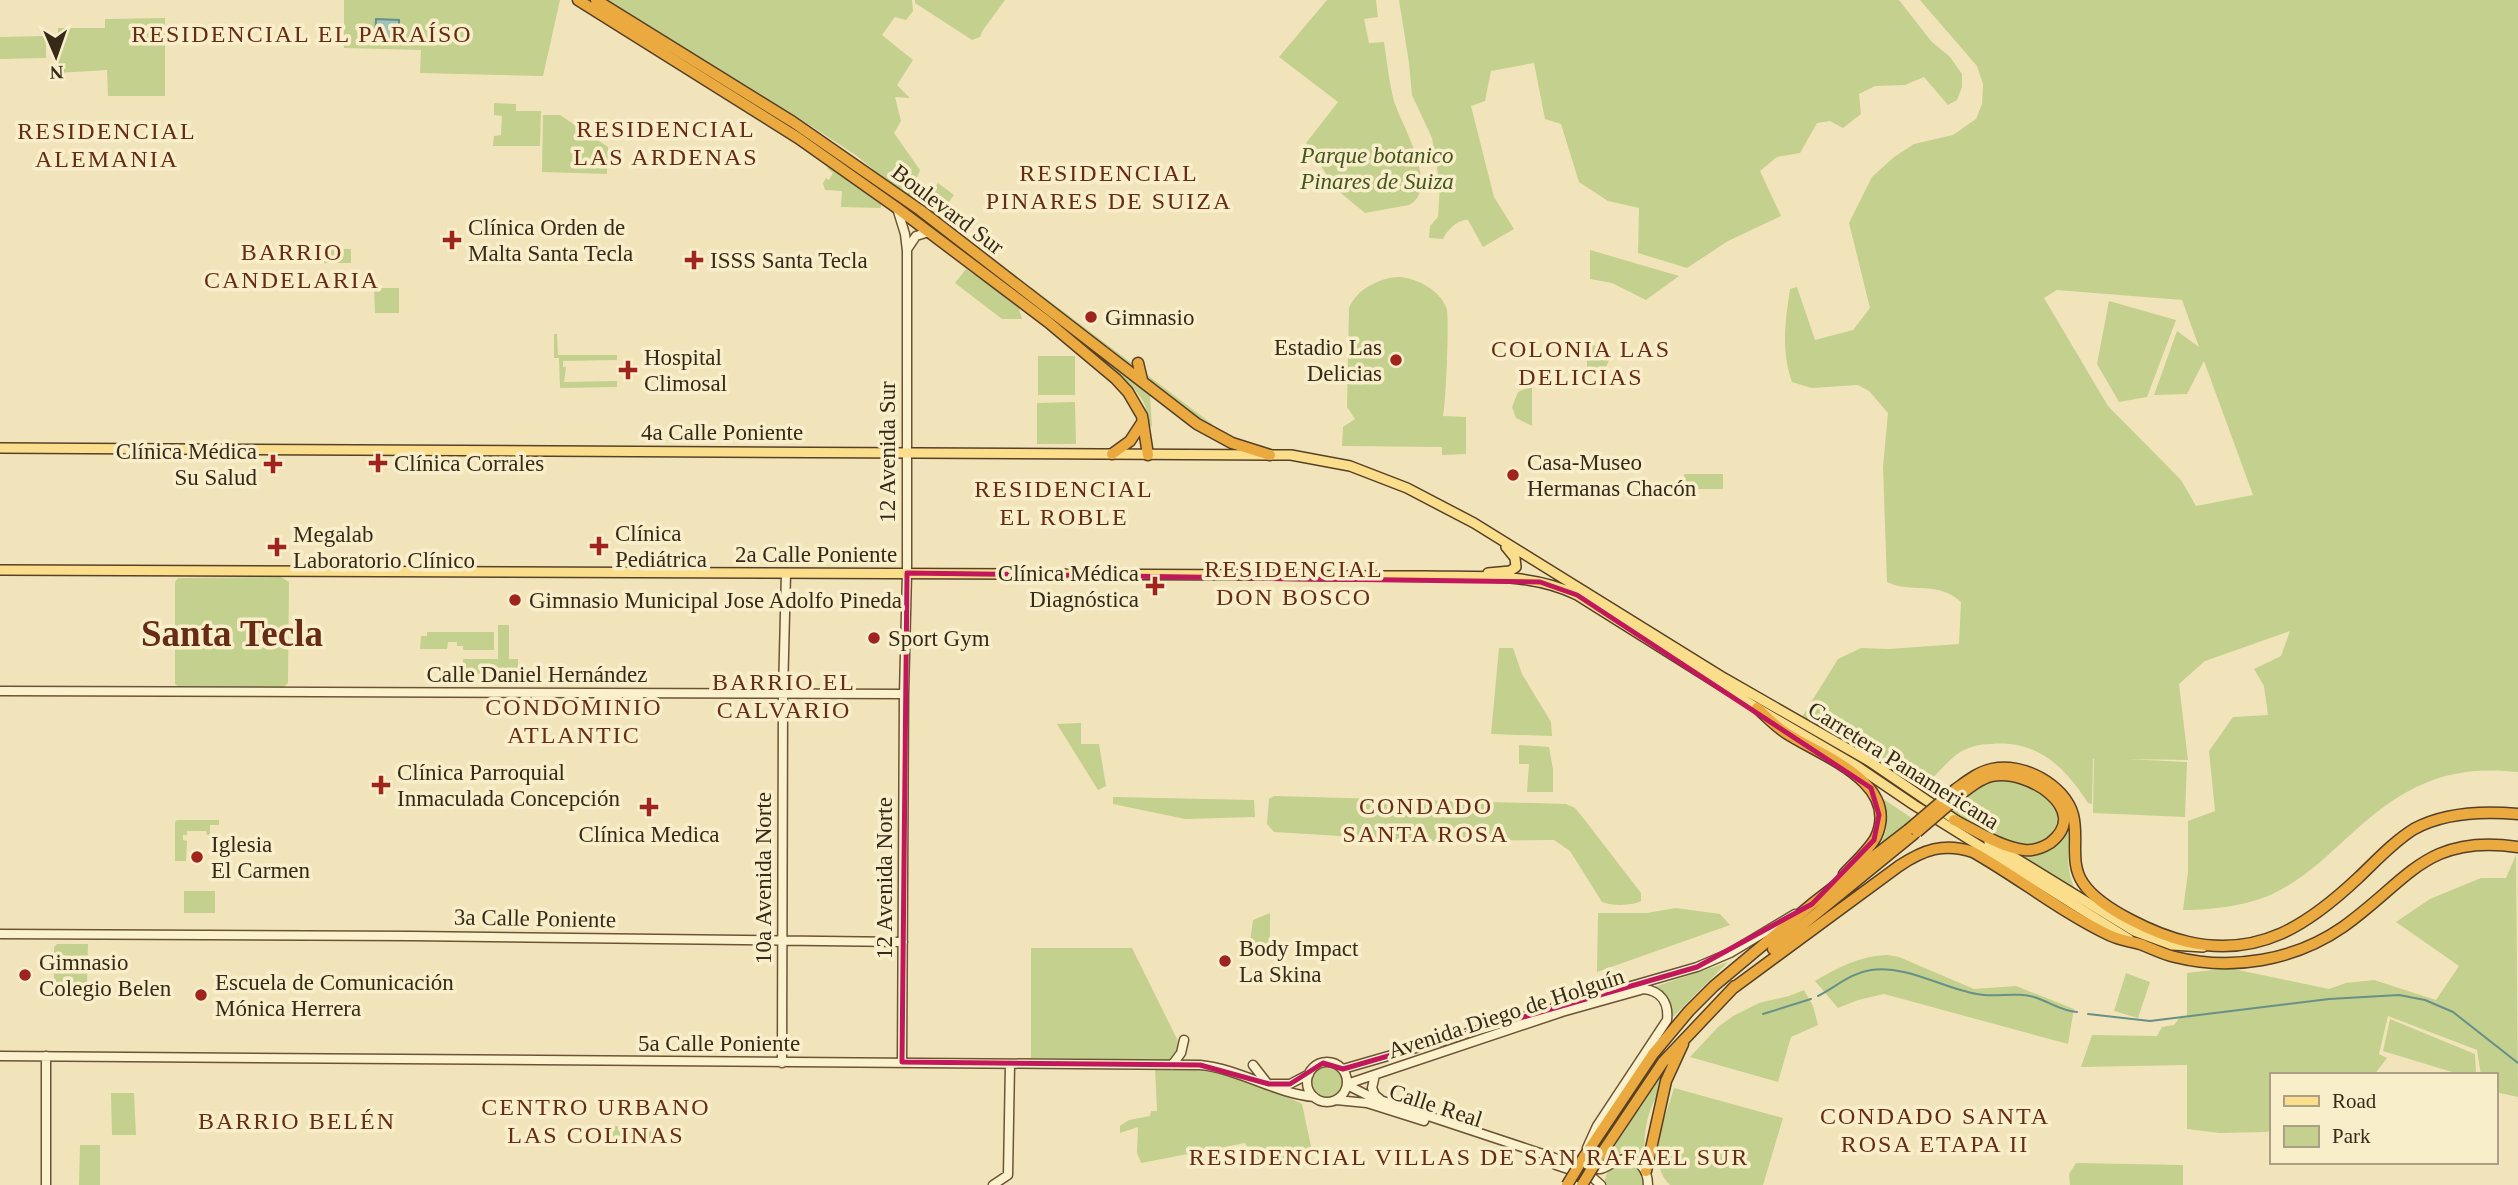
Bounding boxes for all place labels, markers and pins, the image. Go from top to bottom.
place label: Clínica Orden de Malta Santa Tecla [468,215,633,266]
marker: Clínica Orden de Malta Santa Tecla [442,230,462,250]
place label: ISSS Santa Tecla [710,248,868,273]
marker: ISSS Santa Tecla [684,250,704,270]
place label: Gimnasio [1105,305,1194,330]
marker: Gimnasio [1083,309,1099,325]
place label: Estadio Las Delicias [1274,335,1382,386]
place label: Hospital Climosal [644,345,727,396]
marker: Estadio Las Delicias [1388,352,1404,368]
marker: Hospital Climosal [618,360,638,380]
place label: Clínica Médica Su Salud [116,439,257,490]
place label: Casa-Museo Hermanas Chacón [1527,450,1697,501]
place label: Clínica Corrales [394,451,544,476]
marker: Clínica Corrales [368,453,388,473]
marker: Clínica Médica Su Salud [263,454,283,474]
marker: Casa-Museo Hermanas Chacón [1505,467,1521,483]
place label: Clínica Pediátrica [615,521,707,572]
place label: Megalab Laboratorio Clínico [293,522,475,573]
marker: Clínica Pediátrica [589,536,609,556]
marker: Megalab Laboratorio Clínico [267,537,287,557]
place label: Clínica Médica Diagnóstica [998,561,1139,612]
marker: Clínica Médica Diagnóstica [1145,576,1165,596]
place label: Gimnasio Municipal Jose Adolfo Pineda [529,588,902,613]
marker: Gimnasio Municipal Jose Adolfo Pineda [507,592,523,608]
place label: Sport Gym [888,626,990,651]
marker: Sport Gym [866,630,882,646]
place label: Clínica Parroquial Inmaculada Concepción [397,760,620,811]
marker: Clínica Parroquial Inmaculada Concepción [371,775,391,795]
marker: Clínica Medica [639,797,659,817]
place label: Clínica Medica [578,822,720,847]
place label: Iglesia El Carmen [211,832,310,883]
marker: Iglesia El Carmen [189,849,205,865]
place label: Body Impact La Skina [1239,936,1359,987]
place label: Gimnasio Colegio Belen [39,950,172,1001]
marker: Body Impact La Skina [1217,953,1233,969]
marker: Gimnasio Colegio Belen [17,967,33,983]
place label: Escuela de Comunicación Mónica Herrera [215,970,454,1021]
marker: Escuela de Comunicación Mónica Herrera [193,987,209,1003]

